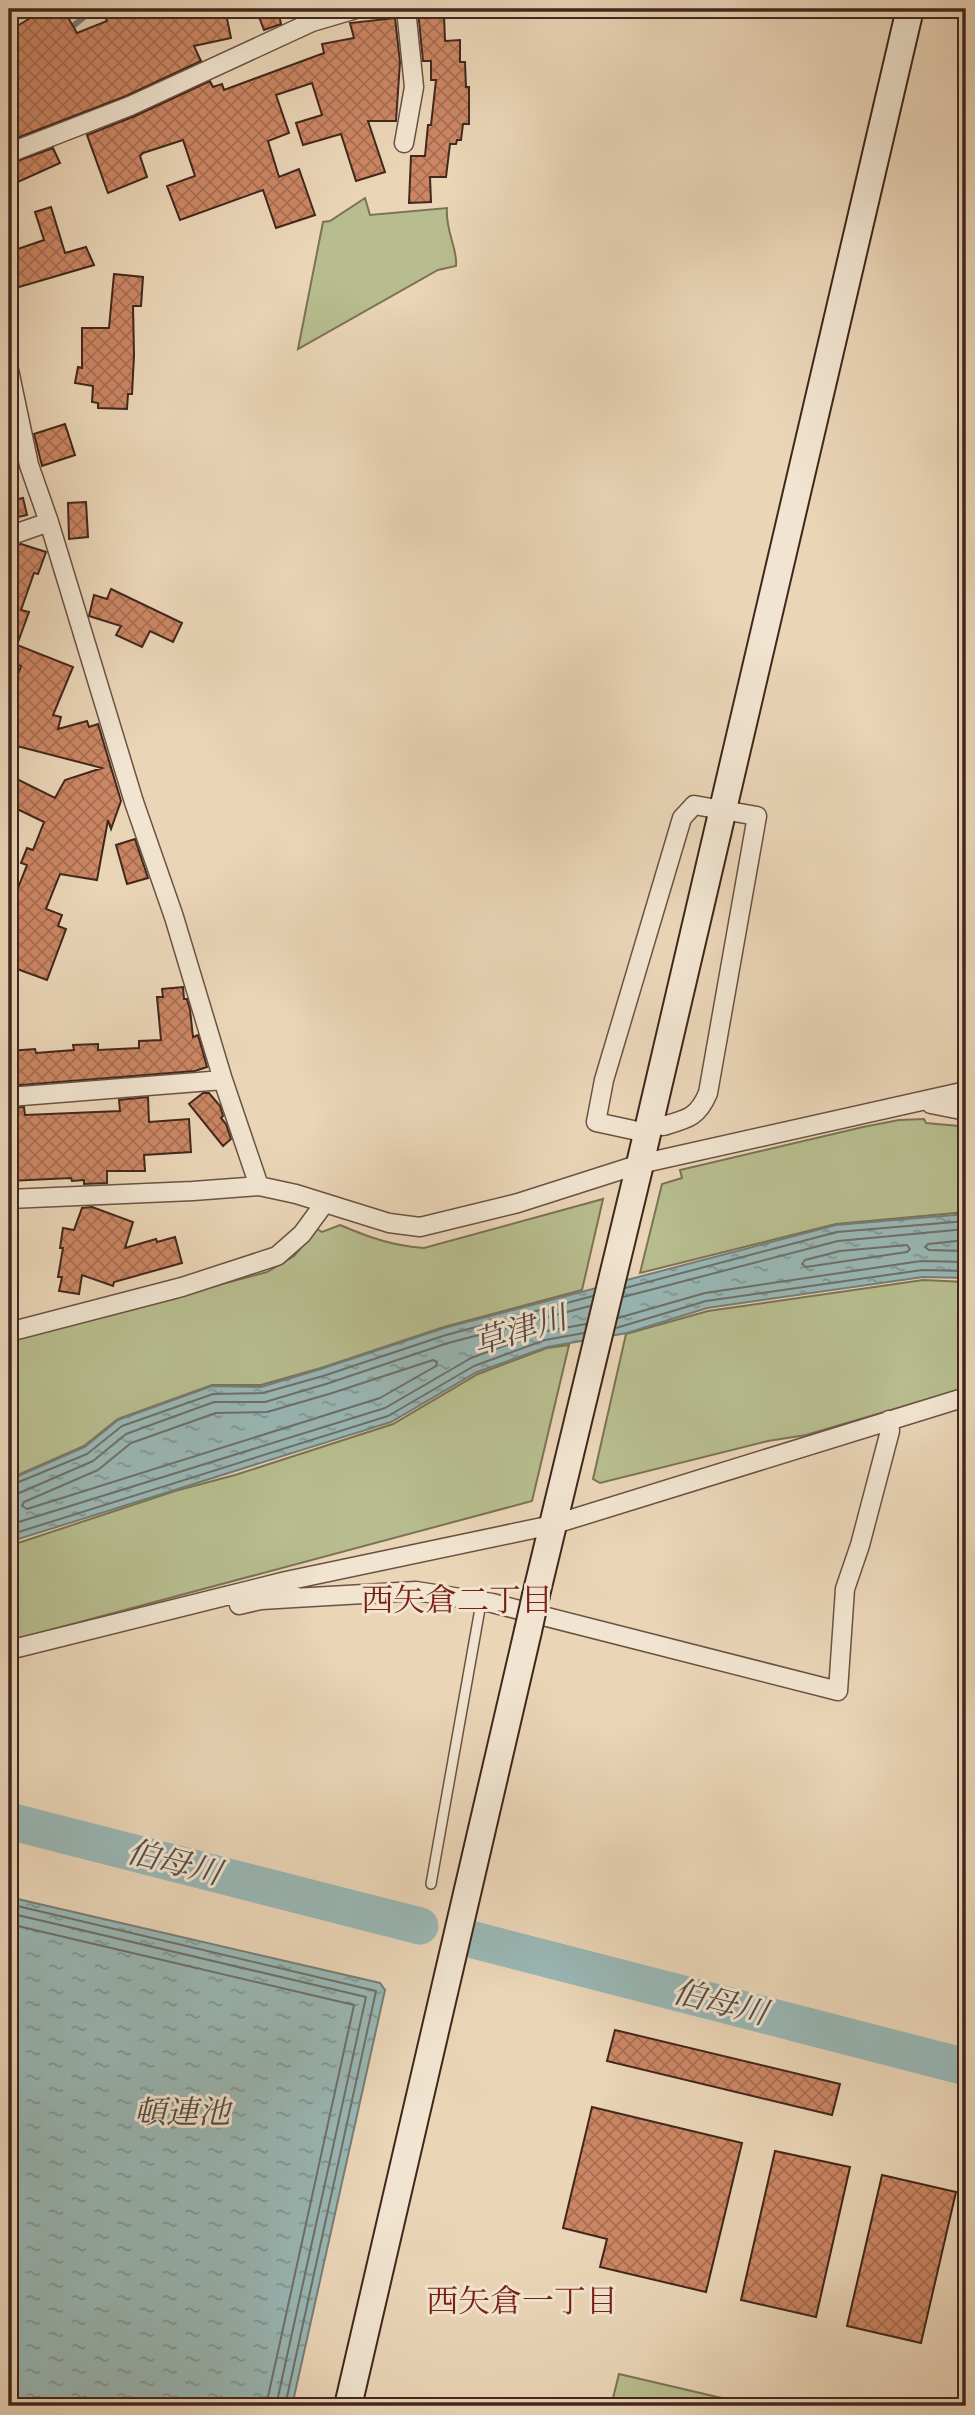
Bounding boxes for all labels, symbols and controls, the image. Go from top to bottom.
water label: 草津川 [468,1295,575,1366]
district label: 西矢倉二丁目 [361,1579,553,1623]
water label: 伯母川 [122,1830,229,1897]
water label: 伯母川 [668,1970,775,2037]
water label: 頓連池 [134,2091,233,2135]
district label: 西矢倉一丁目 [426,2280,618,2324]

